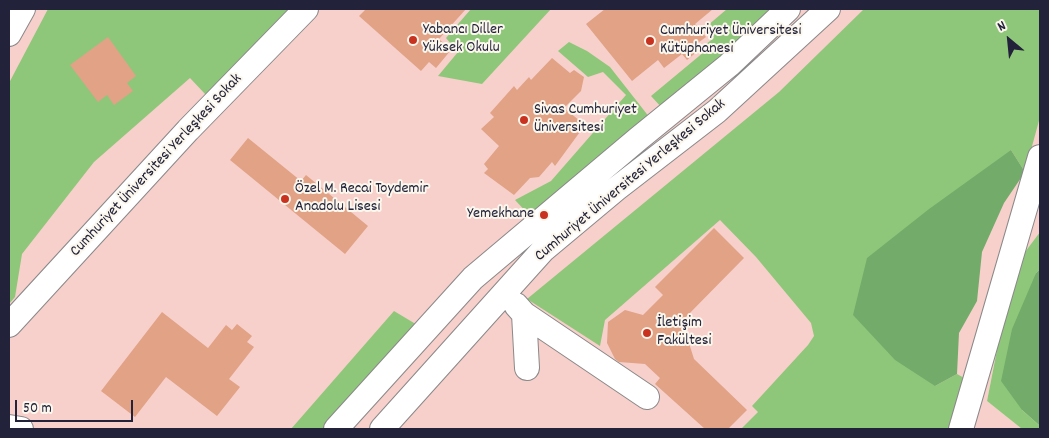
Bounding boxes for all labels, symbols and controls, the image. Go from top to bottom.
north arrow [984,15,1034,65]
text: N [994,16,1010,37]
place label: Yabancı Diller Yüksek Okulu [423,21,503,59]
place label: Cumhuriyet Üniversitesi Kütüphanesi [660,22,801,60]
marker: Yabancı Diller Yüksek Okulu [407,34,419,46]
marker: Cumhuriyet Üniversitesi Kütüphanesi [644,35,656,47]
street label: Cumhuriyet Üniversitesi Yerleşkesi Sokak [67,70,247,262]
street label: Cumhuriyet Üniversitesi Yerleşkesi Sokak [532,95,730,267]
place label: Sivas Cumhuriyet Üniversitesi [534,101,637,139]
marker: Sivas Cumhuriyet Üniversitesi [518,114,530,126]
place label: Özel M. Recai Toydemir Anadolu Lisesi [295,180,428,218]
marker: Özel M. Recai Toydemir Anadolu Lisesi [279,193,291,205]
place label: Yemekhane [467,205,534,225]
marker: Yemekhane [538,209,550,221]
place label: İletişim Fakültesi [657,314,712,352]
marker: İletişim Fakültesi [641,327,653,339]
scale bar [18,390,135,422]
text: 50 m [23,398,52,420]

